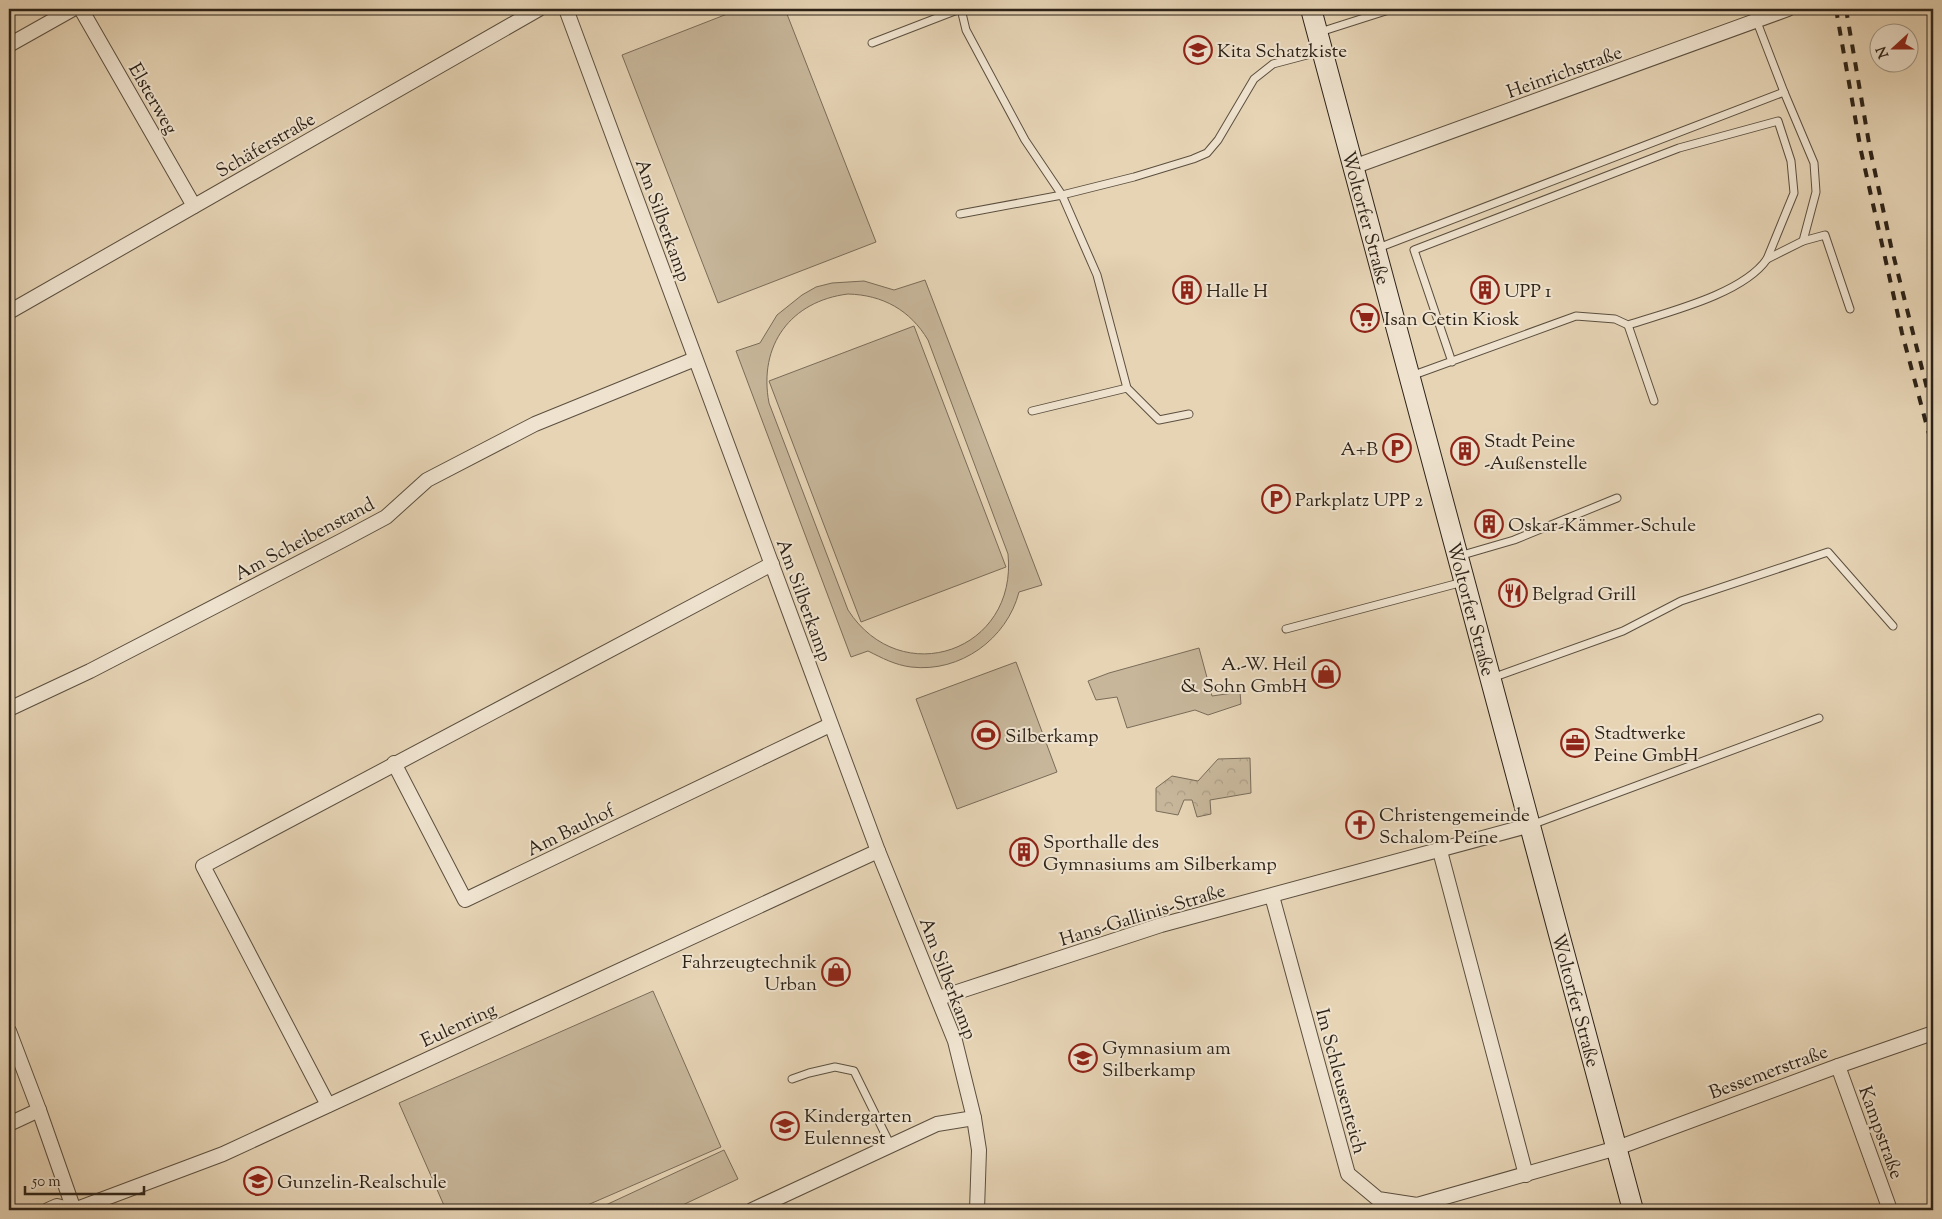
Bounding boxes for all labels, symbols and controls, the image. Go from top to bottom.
north arrow [1870,22,1920,72]
school or university icon: Kita Schatzkiste [1183,35,1213,65]
place label: Kita Schatzkiste [1217,39,1347,66]
street label: Heinrichstraße [1503,40,1627,107]
text: N [1872,43,1895,61]
street label: Elsterweg [121,59,183,140]
street label: Schäferstraße [212,107,321,186]
street label: Woltorfer Straße [1334,148,1395,288]
street label: Am Silberkamp [627,156,696,286]
building icon: Halle H [1172,275,1202,305]
building icon: UPP 1 [1470,275,1500,305]
place label: Halle H [1206,279,1268,306]
place label: UPP 1 [1504,279,1552,306]
supermarket icon: Isan Cetin Kiosk [1350,303,1380,333]
place label: Isan Cetin Kiosk [1384,307,1520,334]
place label: Stadt Peine -Außenstelle [1484,429,1587,478]
parking icon: A+B [1382,433,1412,463]
building icon: Stadt Peine -Außenstelle [1450,436,1480,466]
place label: A+B [1341,437,1378,464]
parking icon: Parkplatz UPP 2 [1261,484,1291,514]
place label: Parkplatz UPP 2 [1295,488,1423,515]
street label: Am Scheibenstand [230,492,380,589]
building icon: Oskar-Kämmer-Schule [1474,509,1504,539]
place label: Oskar-Kämmer-Schule [1508,513,1696,540]
street label: Am Silberkamp [768,536,837,666]
street label: Woltorfer Straße [1439,540,1500,680]
restaurant icon: Belgrad Grill [1498,578,1528,608]
place label: Belgrad Grill [1532,582,1636,609]
place label: A.-W. Heil & Sohn GmbH [1180,652,1307,701]
shop icon: A.-W. Heil & Sohn GmbH [1311,659,1341,689]
sports icon: Silberkamp [971,720,1001,750]
place label: Stadtwerke Peine GmbH [1594,721,1699,770]
place label: Silberkamp [1005,724,1099,751]
office icon: Stadtwerke Peine GmbH [1560,728,1590,758]
street label: Am Bauhof [523,798,621,864]
place label: Christengemeinde Schalom Peine [1379,803,1530,852]
church icon: Christengemeinde Schalom Peine [1345,810,1375,840]
place label: Sporthalle des Gymnasiums am Silberkamp [1043,830,1277,879]
building icon: Sporthalle des Gymnasiums am Silberkamp [1009,837,1039,867]
street label: Hans-Gallinis-Straße [1056,878,1229,954]
street label: Am Silberkamp [911,914,982,1044]
street label: Woltorfer Straße [1543,931,1605,1071]
place label: Fahrzeugtechnik Urban [682,950,818,999]
shop icon: Fahrzeugtechnik Urban [821,957,851,987]
street label: Eulenring [417,997,501,1055]
street label: Im Schleusenteich [1307,1006,1372,1157]
place label: Gymnasium am Silberkamp [1102,1036,1231,1085]
street label: Bessemerstraße [1706,1039,1832,1107]
school or university icon: Gymnasium am Silberkamp [1068,1043,1098,1073]
street label: Kampstraße [1850,1083,1909,1183]
place label: Kindergarten Eulennest [804,1104,912,1153]
school or university icon: Kindergarten Eulennest [770,1111,800,1141]
scale bar [25,1164,144,1196]
school or university icon: Gunzelin-Realschule [243,1166,273,1196]
place label: Gunzelin-Realschule [277,1170,447,1197]
text: 50 m [31,1172,61,1193]

